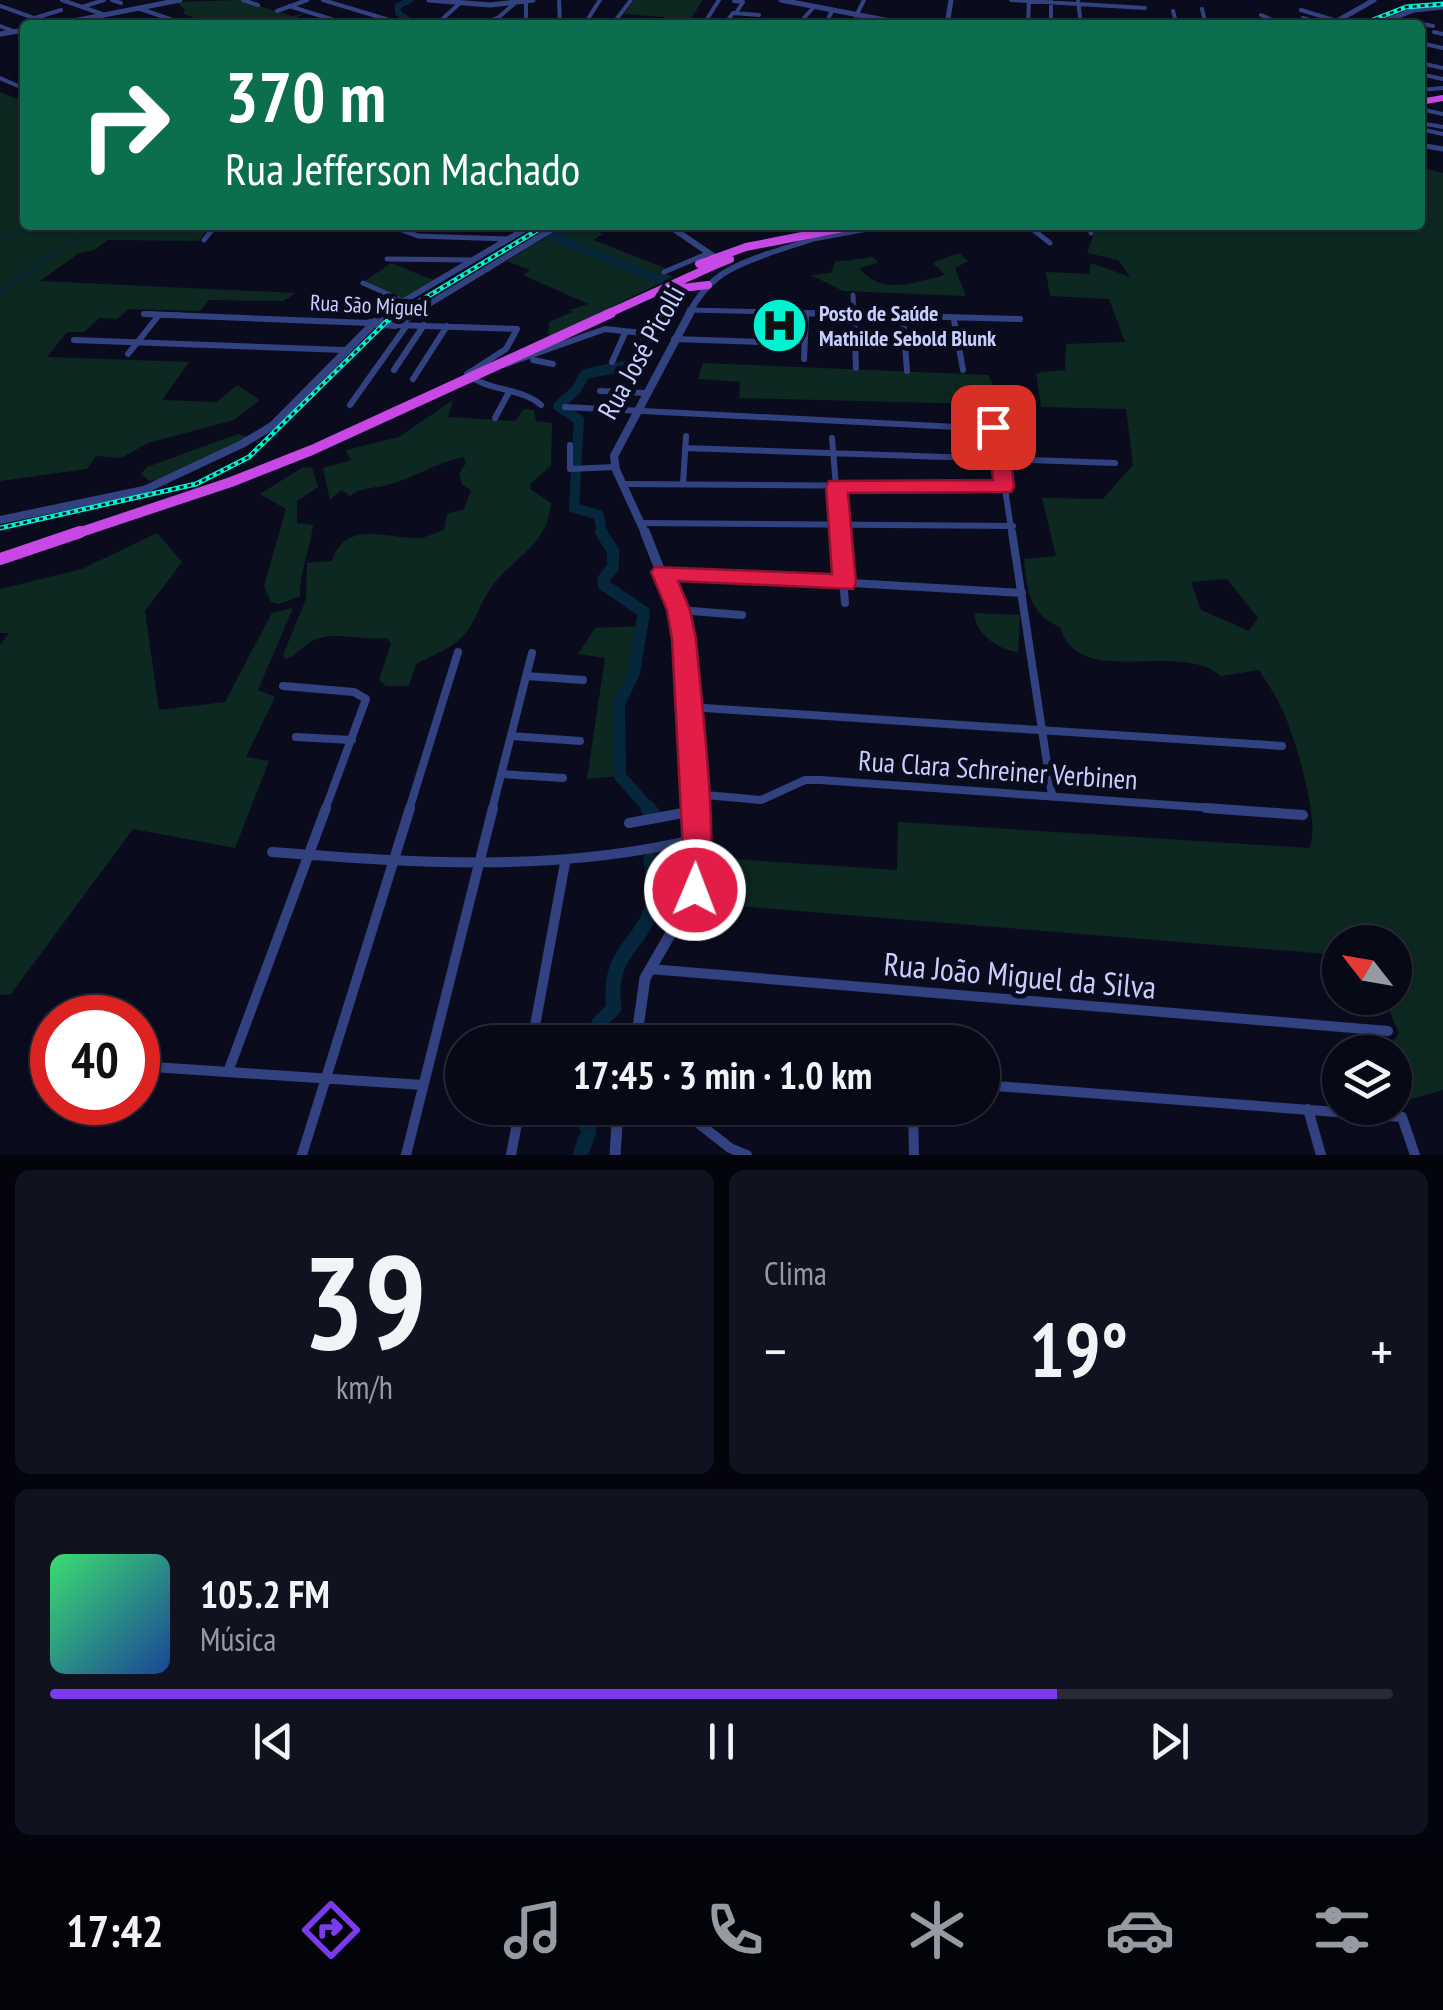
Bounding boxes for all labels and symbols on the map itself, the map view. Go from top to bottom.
street label: Rua José Picolli [589,278,693,425]
street label: Rua São Miguel [309,288,430,322]
hospital icon: Posto de Saúde Mathilde Sebold Blunk [750,296,810,356]
place label: Posto de Saúde Mathilde Sebold Blunk [819,299,997,352]
pin [951,385,1036,470]
street label: Rua Clara Schreiner Verbinen [857,741,1139,798]
position arrow [643,838,747,942]
north arrow [1322,925,1412,1015]
street label: Rua João Miguel da Silva [882,942,1158,1008]
speed limit sign: 40 [30,995,160,1125]

